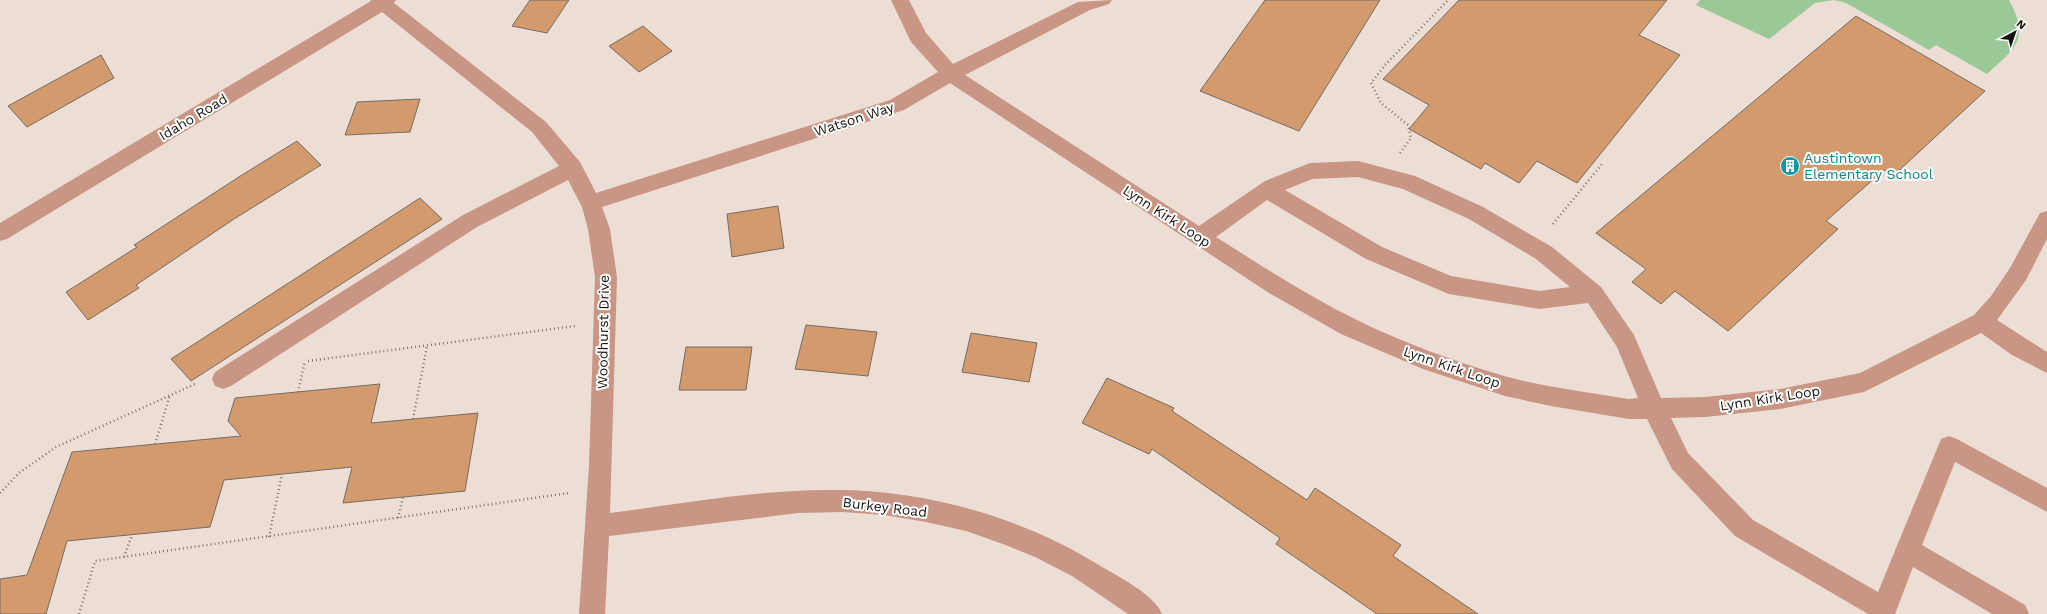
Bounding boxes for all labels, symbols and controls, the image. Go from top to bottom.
north arrow [1995,12,2035,52]
text: N [2014,17,2028,32]
street label: Idaho Road [156,90,230,144]
street label: Watson Way [812,98,897,139]
place label: Austintown Elementary School [1804,150,1934,182]
building icon: Austintown Elementary School [1779,155,1801,177]
street label: Lynn Kirk Loop [1120,182,1214,250]
street label: Woodhurst Drive [594,275,612,389]
street label: Lynn Kirk Loop [1402,343,1502,391]
street label: Lynn Kirk Loop [1719,382,1821,414]
street label: Burkey Road [842,494,928,520]

